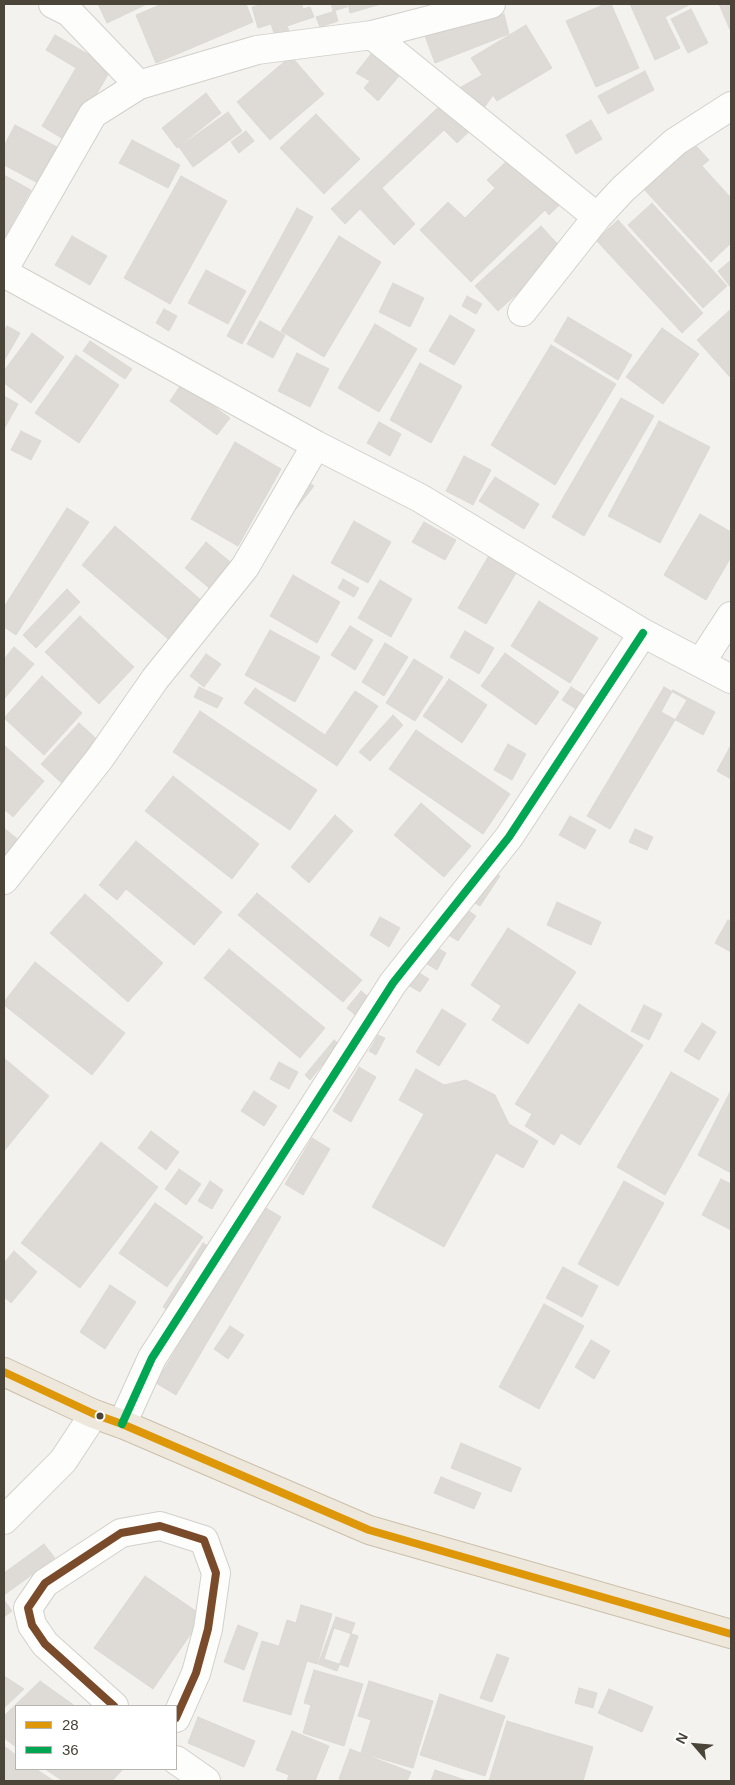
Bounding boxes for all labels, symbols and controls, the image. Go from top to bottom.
unlabelled marker [95,1411,105,1421]
legend [15,1705,178,1770]
text: 28 [62,1716,79,1733]
north arrow [670,1720,720,1770]
text: N [672,1730,691,1746]
text: 36 [62,1741,79,1758]

